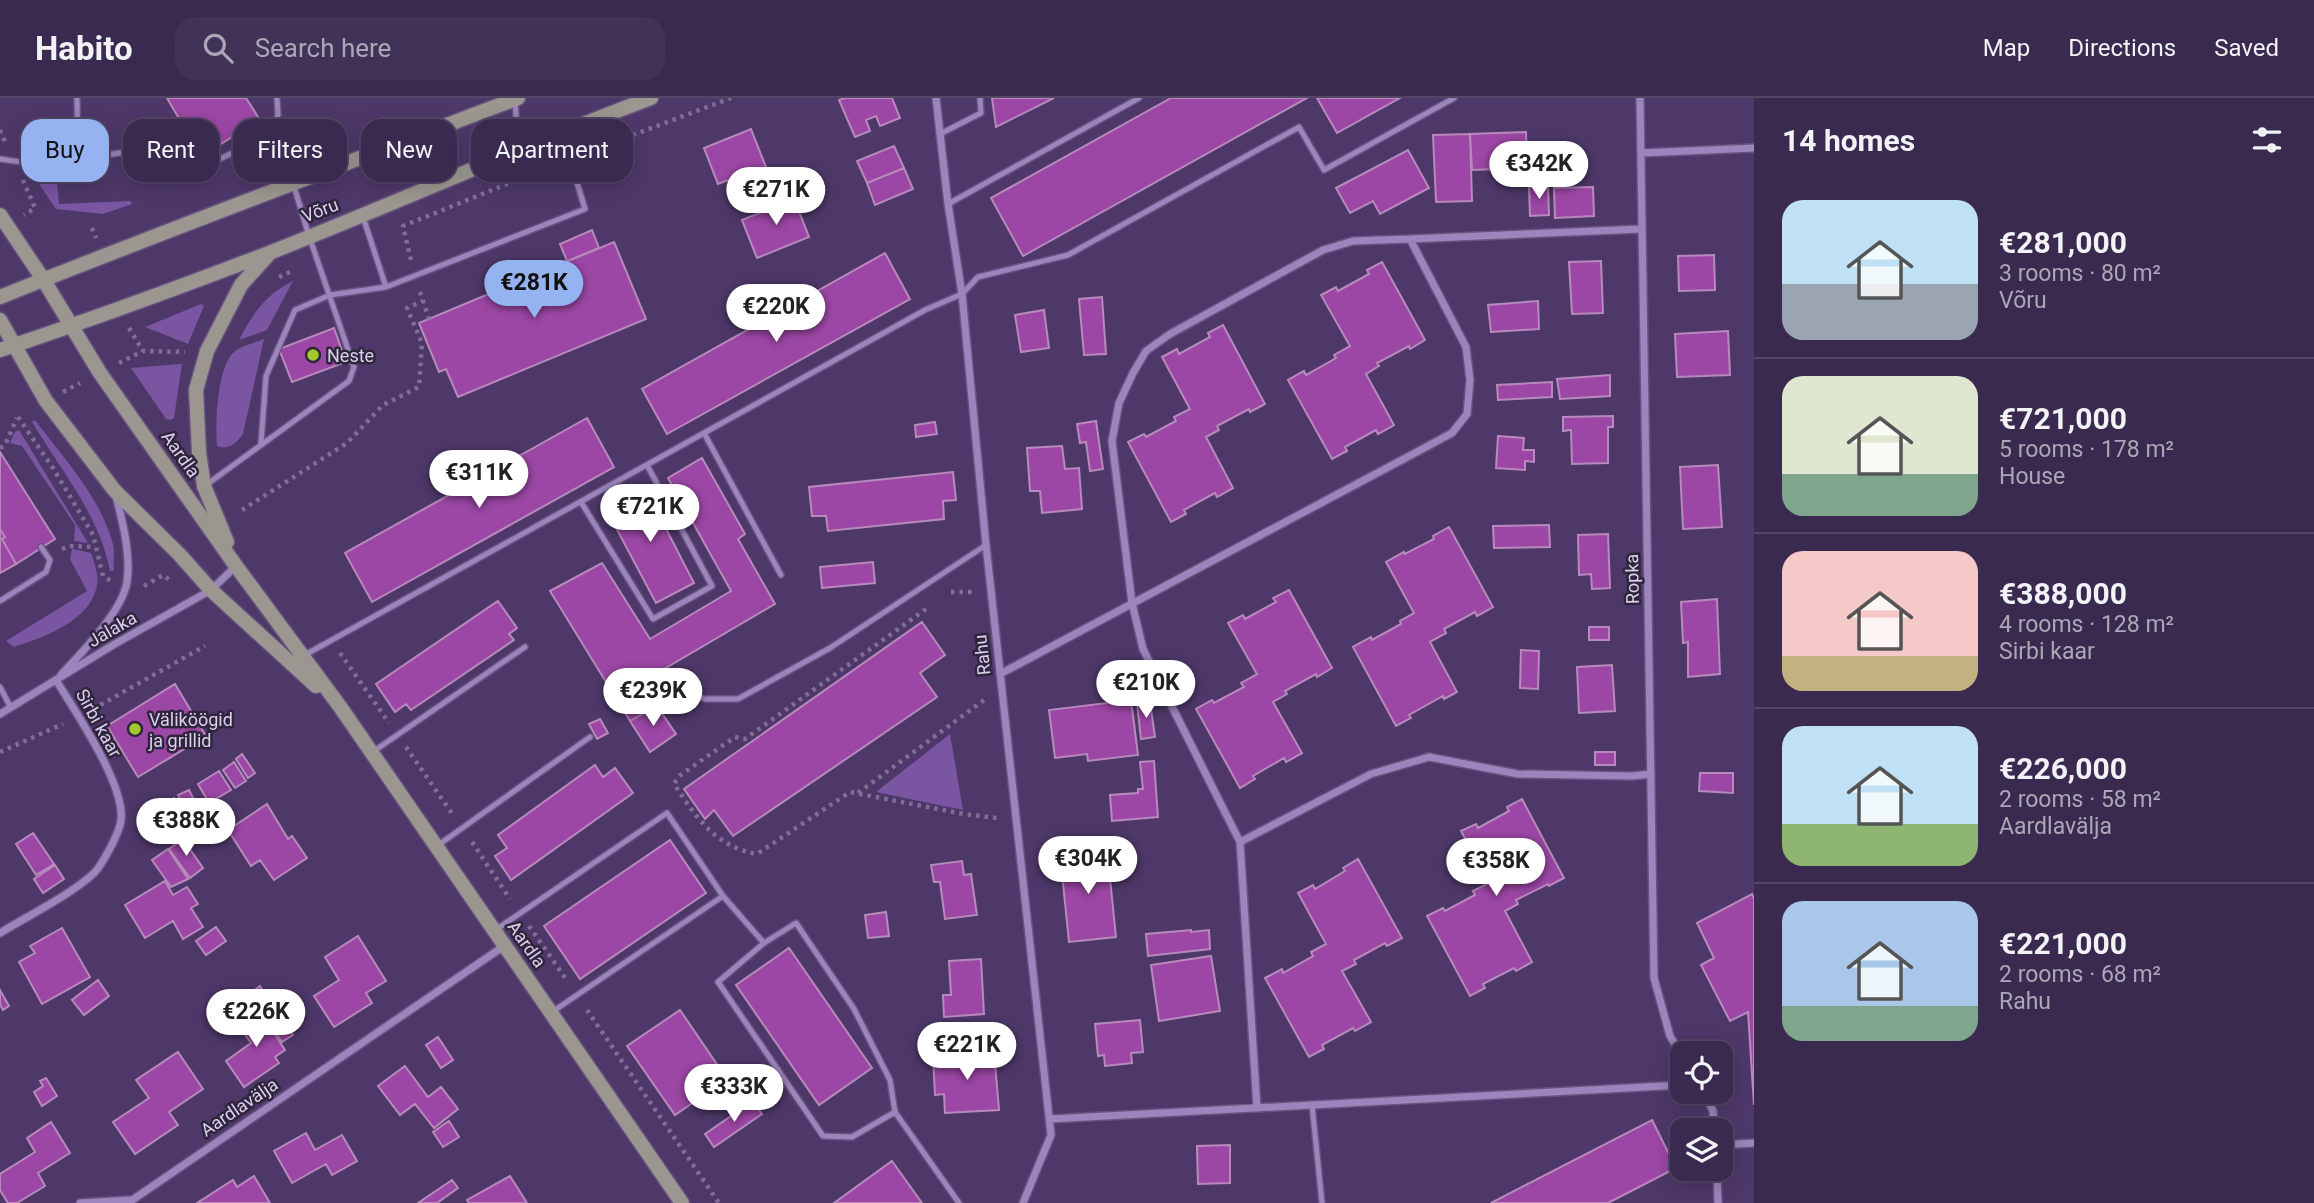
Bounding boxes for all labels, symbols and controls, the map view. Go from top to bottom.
search box [175,17,665,80]
text: Habito [35,29,133,68]
icon: search [199,29,237,67]
text: Search here [255,33,391,63]
text: Map [1983,34,2030,62]
text: Directions [2068,34,2176,62]
text: Saved [2214,34,2279,62]
chip: Buy [21,119,109,182]
chip: Rent [123,119,219,182]
chip: Filters [233,119,347,182]
chip: New [361,119,457,182]
chip: Apartment [471,119,633,182]
icon: filters [2248,121,2286,159]
text: 14 homes [1782,123,1915,158]
pin: €342K [1490,141,1588,201]
text: €342K [1505,150,1573,177]
pin: €271K [727,167,825,227]
text: €271K [742,176,810,203]
street label: Võru [299,194,341,226]
text: €281,000 [1999,225,2127,260]
icon: home [1838,228,1922,312]
pin: €281K [485,260,583,320]
text: 3 rooms · 80 m² [1999,260,2161,287]
text: €281K [500,269,568,296]
pin: €220K [727,285,825,344]
text: Võru [1999,287,2047,314]
text: €220K [742,293,810,320]
place label: Neste [327,345,374,366]
marker: Neste [305,347,321,363]
text: €721,000 [1999,401,2127,436]
icon: home [1838,404,1922,488]
street label: Aardla [158,427,204,481]
text: 5 rooms · 178 m² [1999,436,2174,463]
pin: €311K [430,450,528,510]
text: €311K [445,459,513,486]
text: House [1999,463,2065,490]
pin: €721K [601,484,699,544]
text: €721K [616,493,684,520]
street label: Ropka [1621,554,1643,604]
text: €388,000 [1999,576,2127,611]
icon: home [1838,579,1922,663]
street label: Jalaka [84,607,140,651]
text: 4 rooms · 128 m² [1999,611,2174,638]
street label: Rahu [969,634,995,676]
text: Sirbi kaar [1999,638,2095,665]
pin: €210K [1097,660,1195,720]
pin: €239K [604,668,702,728]
text: €210K [1112,669,1180,696]
text: €239K [619,677,687,704]
street label: Sirbi kaar [72,685,126,761]
place label: Väliköögid ja grillid [148,709,233,751]
marker: Väliköögid ja grillid [127,721,143,737]
text: €226,000 [1999,751,2127,786]
icon: home [1838,754,1922,838]
text: 2 rooms · 58 m² [1999,786,2161,813]
pin: €388K [137,798,235,858]
text: €388K [152,807,220,834]
text: Aardlavälja [1999,813,2112,840]
pin: €304K [1039,836,1137,896]
pin: €358K [1447,838,1545,898]
text: €304K [1054,845,1122,872]
text: €358K [1462,847,1530,874]
street label: Aardla [504,917,550,971]
text: €221,000 [1999,926,2127,961]
icon: home [1838,929,1922,1013]
text: 2 rooms · 68 m² [1999,961,2161,988]
text: Rahu [1999,988,2051,1015]
pin: €226K [207,990,305,1049]
text: €226K [222,998,290,1025]
pin: €221K [918,1023,1016,1082]
text: €221K [933,1031,1001,1058]
map controls [1670,1041,1733,1181]
button: locate [1670,1041,1733,1104]
pin: €333K [685,1065,783,1124]
text: €333K [700,1073,768,1100]
street label: Aardlavälja [196,1074,282,1140]
button: layers [1670,1118,1733,1181]

